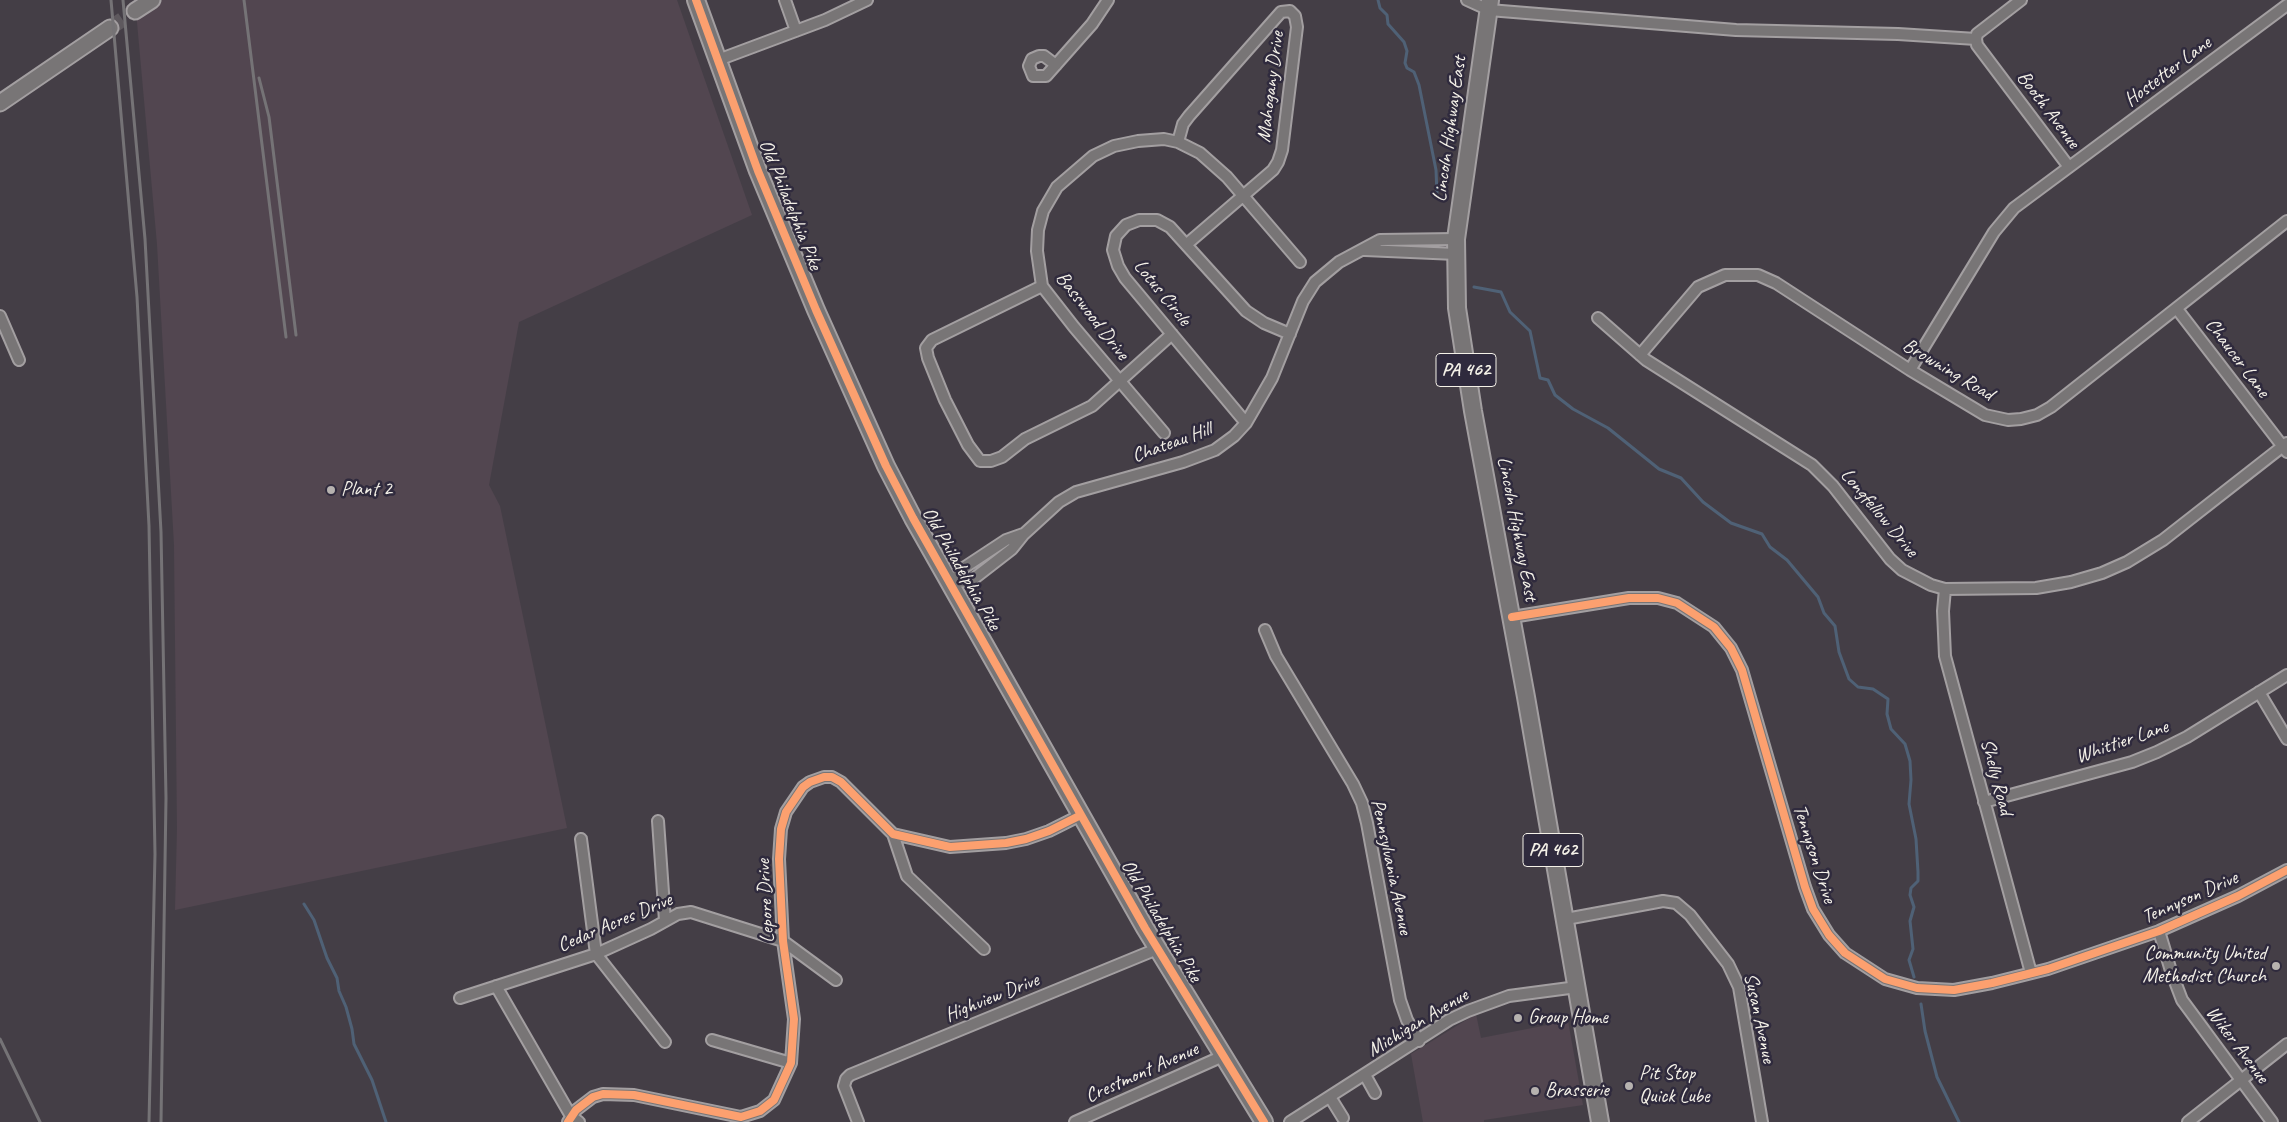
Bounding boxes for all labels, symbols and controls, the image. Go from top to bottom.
street label: Mahogany Drive [1252,30,1290,144]
street label: Hostetter Lane [2120,31,2216,113]
street label: Lincoln Highway East [1428,55,1472,203]
street label: Booth Avenue [2011,66,2085,154]
street label: Old Philadelphia Pike [753,136,827,274]
street label: Lotus Circle [1128,255,1196,331]
street label: Basswood Drive [1050,267,1134,365]
street label: Chaucer Lane [2199,314,2275,402]
street label: Browning Road [1898,333,1998,407]
road number: PA 462 [1436,354,1496,386]
street label: Chateau Hill [1129,418,1215,468]
street label: Lincoln Highway East [1491,455,1543,603]
street label: Longfellow Drive [1835,464,1923,562]
place label: Plant 2 [341,478,392,502]
marker: Plant 2 [325,484,337,496]
street label: Old Philadelphia Pike [916,503,1006,635]
street label: Whittier Lane [2073,715,2171,769]
street label: Shelly Road [1974,736,2018,818]
street label: Pennsylvania Avenue [1365,797,1417,937]
street label: Tennyson Drive [1787,802,1841,906]
road number: PA 462 [1523,834,1583,866]
street label: Old Philadelphia Pike [1115,856,1207,986]
street label: Lepore Drive [752,858,780,944]
street label: Tennyson Drive [2138,866,2242,930]
street label: Cedar Acres Drive [554,888,676,958]
place label: Community United Methodist Church [2142,942,2266,989]
marker: Community United Methodist Church [2270,960,2282,972]
street label: Highview Drive [941,968,1043,1028]
street label: Susan Avenue [1738,971,1780,1065]
street label: Michigan Avenue [1363,984,1473,1062]
street label: Wiker Avenue [2200,1002,2274,1088]
place label: Group Home [1528,1006,1608,1030]
marker: Group Home [1512,1012,1524,1024]
street label: Crestmont Avenue [1082,1037,1202,1109]
place label: Pit Stop Quick Lube [1639,1062,1710,1109]
place label: Brasserie [1545,1079,1609,1103]
marker: Pit Stop Quick Lube [1623,1080,1635,1092]
marker: Brasserie [1529,1085,1541,1097]

